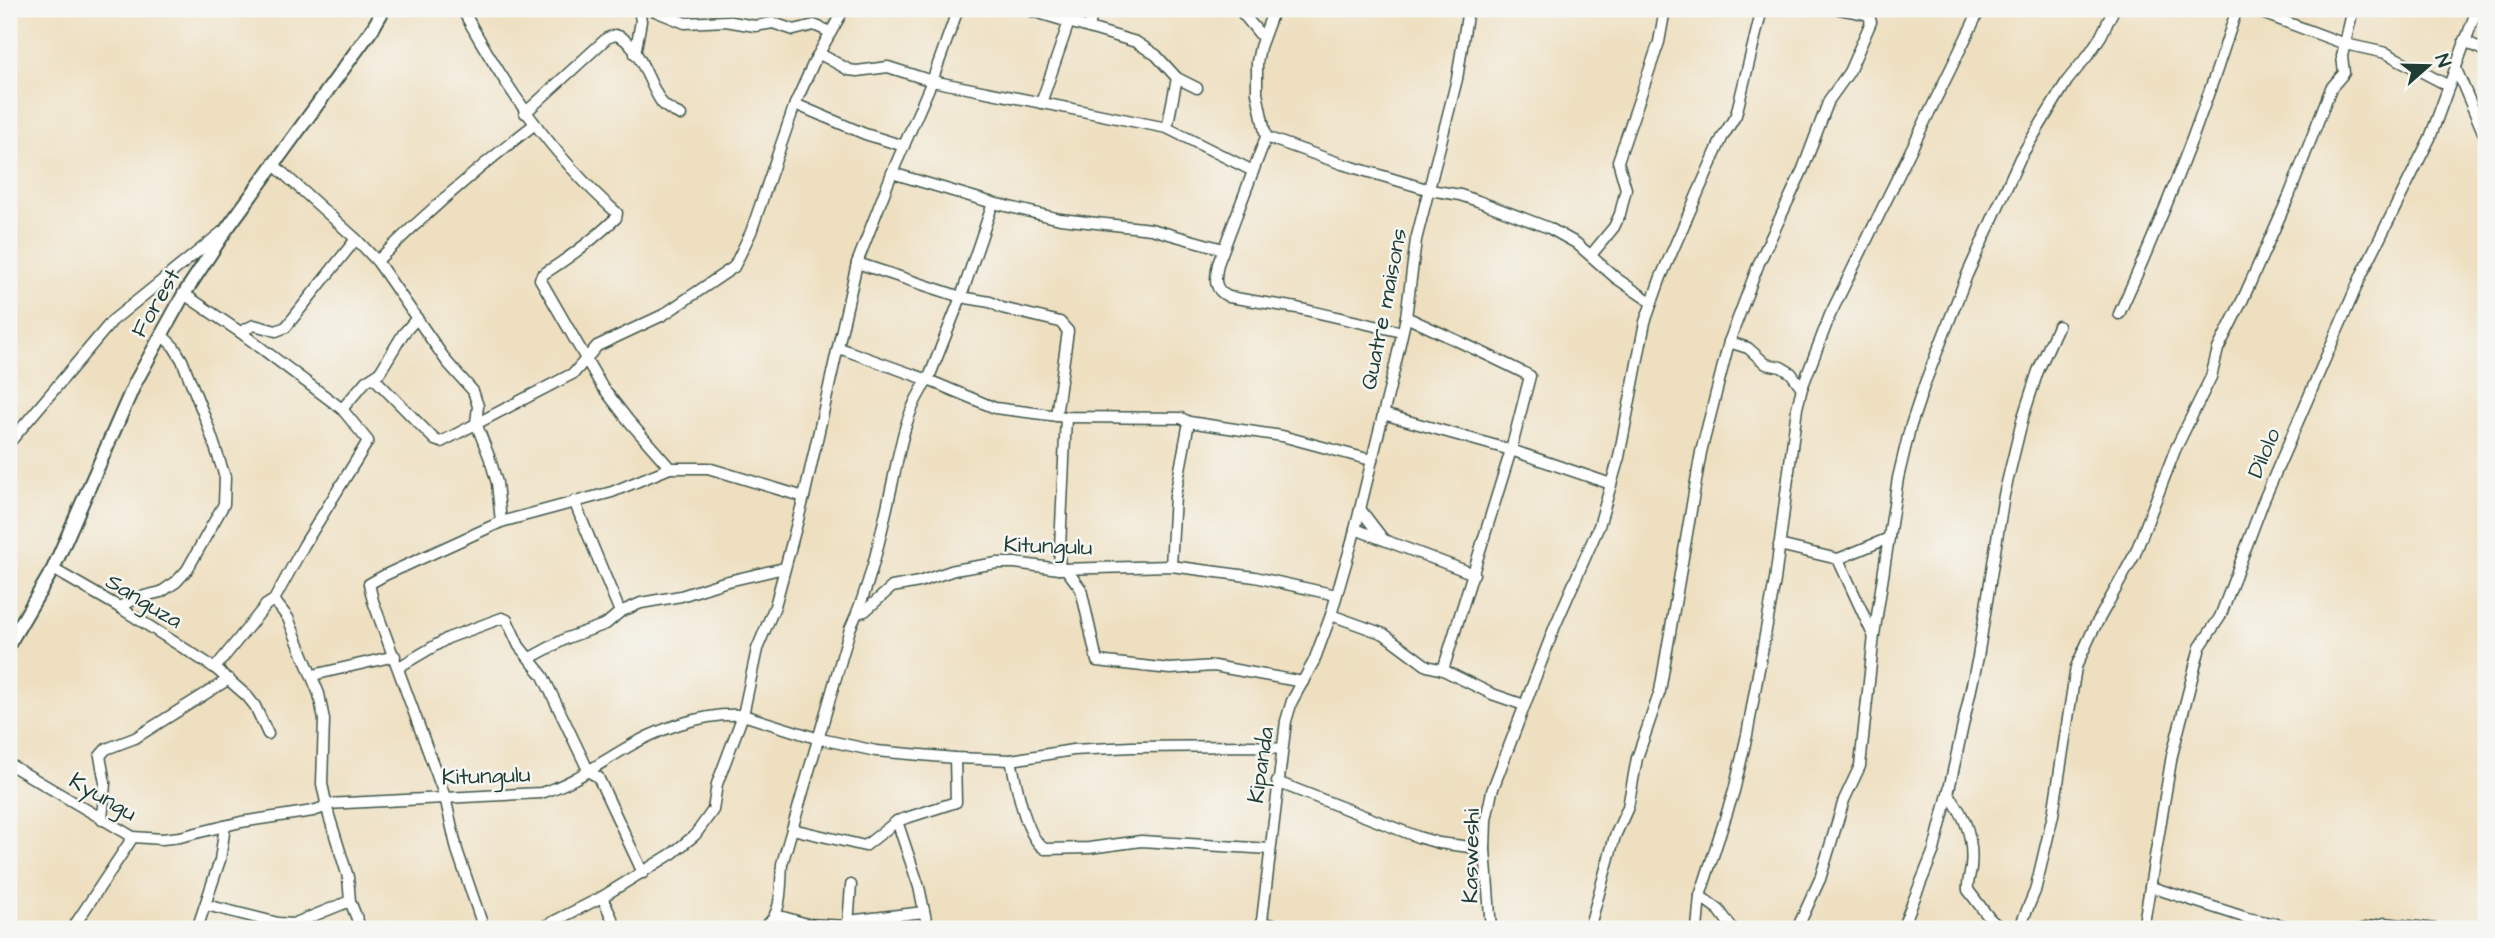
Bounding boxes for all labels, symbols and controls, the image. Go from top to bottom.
north arrow [2394,32,2464,102]
text: N [2428,50,2457,71]
street label: Quatre maisons [1353,225,1415,393]
street label: Forest [123,262,189,343]
street label: Dilolo [2239,423,2289,483]
street label: Kitungulu [1003,528,1093,565]
street label: Sanguza [99,565,189,638]
street label: Kipanda [1240,724,1282,805]
street label: Kitungulu [441,758,531,795]
street label: Kyungu [63,765,143,830]
street label: Kasweshi [1454,808,1488,904]

